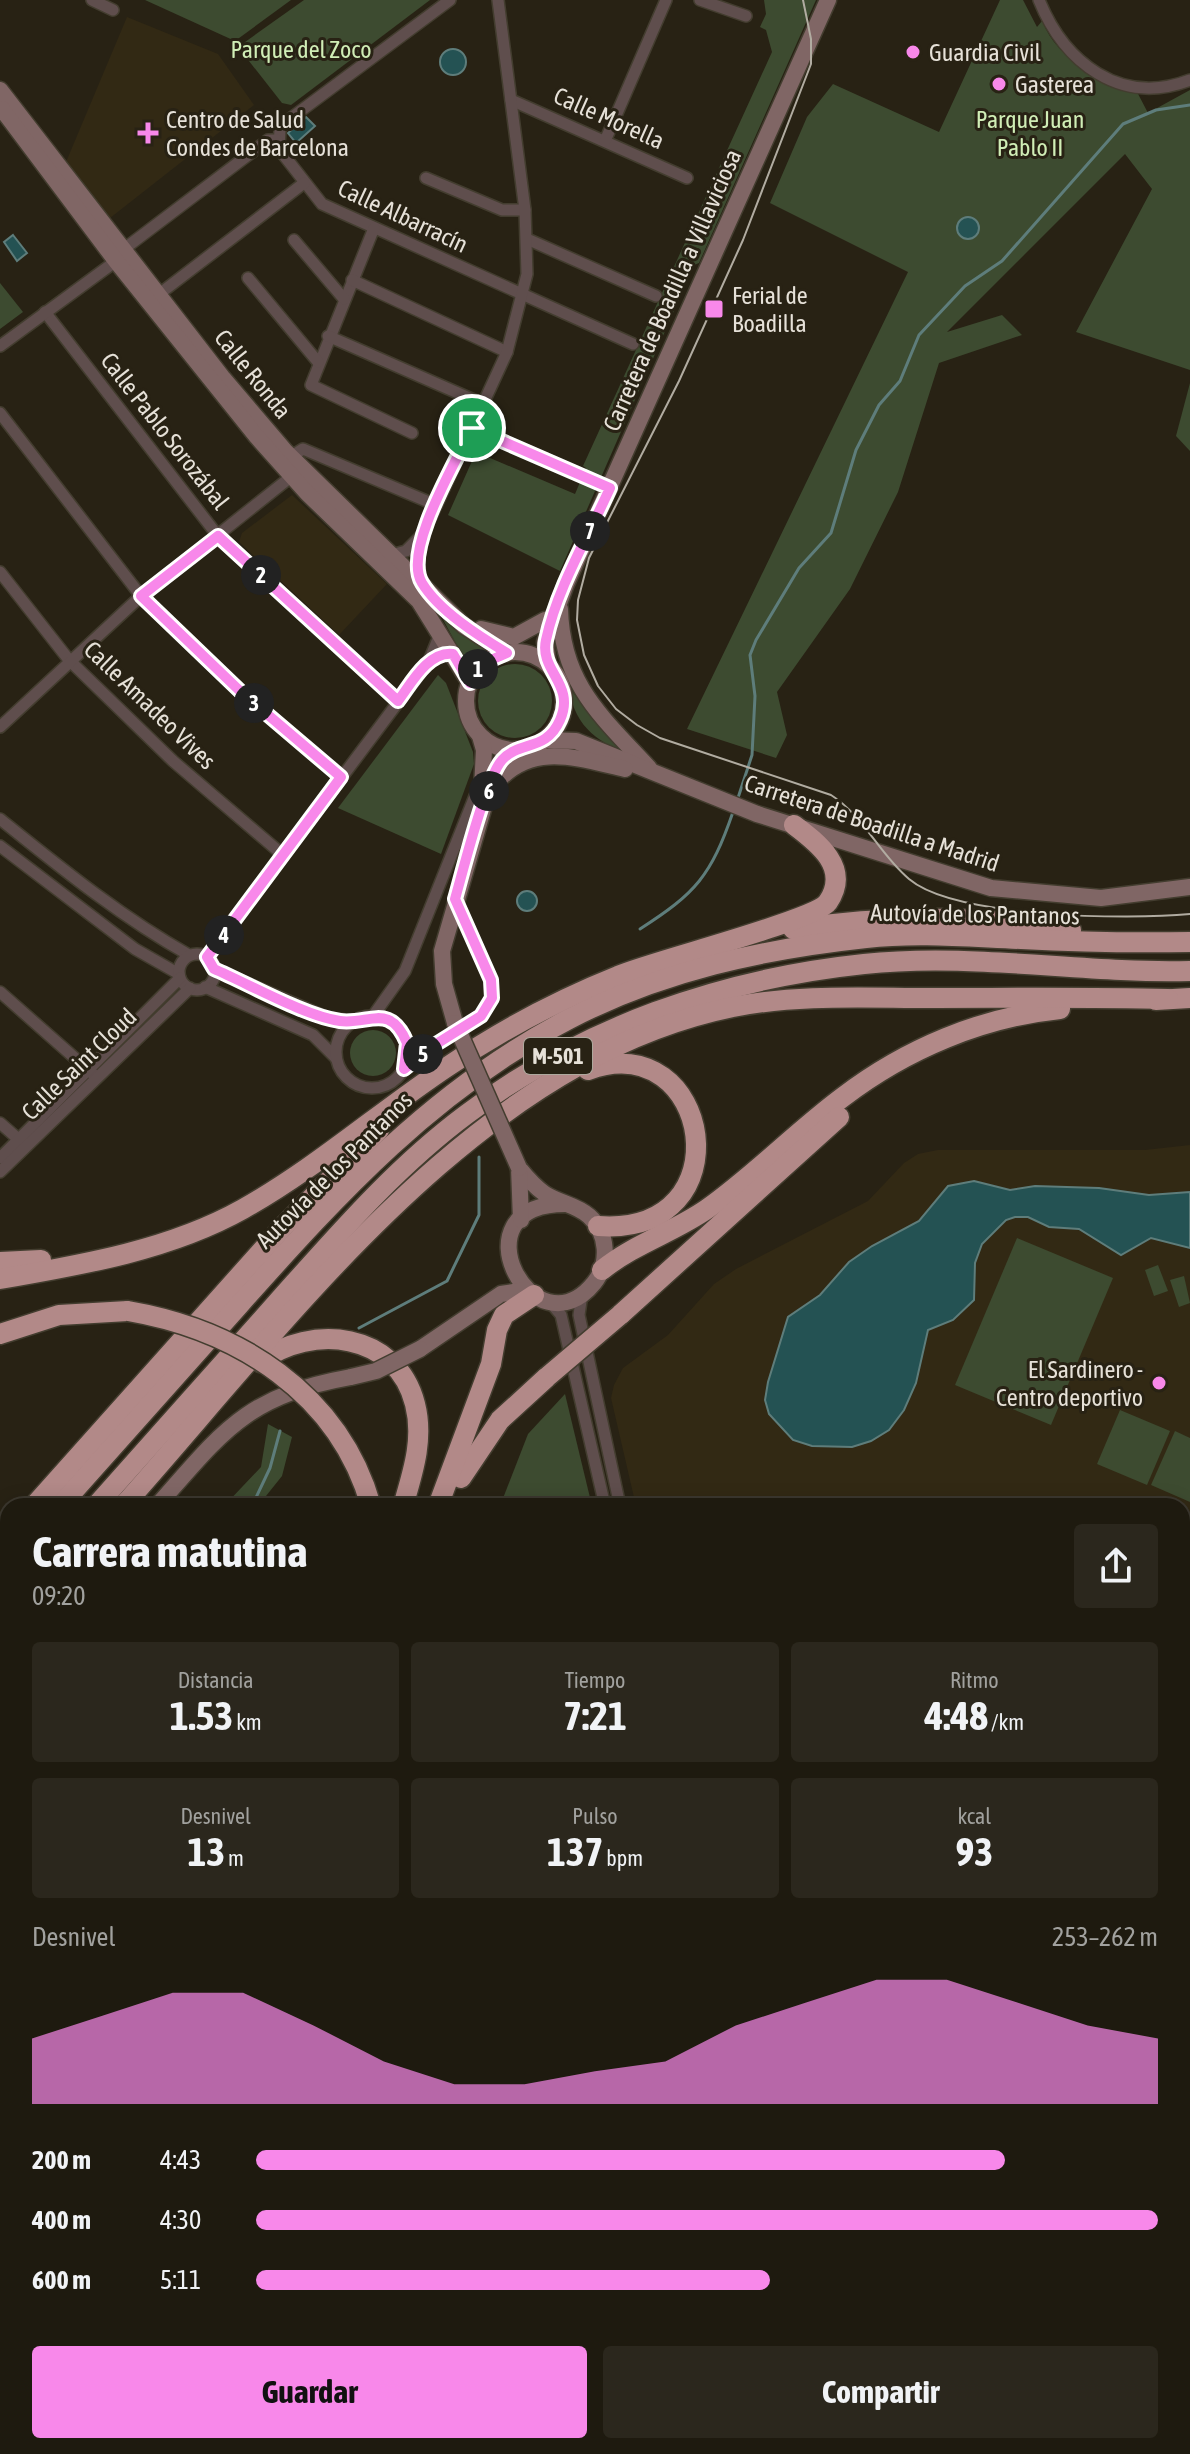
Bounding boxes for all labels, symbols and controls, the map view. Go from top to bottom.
park label: Parque del Zoco [231,36,371,63]
place label: Guardia Civil [929,39,1042,66]
marker: Guardia Civil [904,43,922,61]
place label: Gasterea [1015,71,1094,98]
marker: Gasterea [990,75,1008,93]
street label: Calle Morella [550,82,668,154]
place label: Centro de Salud Condes de Barcelona [166,106,349,161]
park label: Parque Juan Pablo II [976,106,1084,161]
marker: Centro de Salud Condes de Barcelona [137,122,159,144]
street label: Carretera de Boadilla a Villaviciosa [598,145,746,435]
street label: Calle Albarracín [334,174,472,258]
place label: Ferial de Boadilla [732,282,808,337]
marker: Ferial de Boadilla [703,298,725,320]
street label: Calle Ronda [209,324,297,424]
street label: Calle Pablo Sorozábal [95,347,235,515]
pin [438,394,506,462]
icon: arrive [450,406,494,450]
pin: 7 [570,511,610,551]
text: 7 [585,518,595,544]
pin: 2 [241,555,281,595]
text: 2 [256,562,266,588]
street label: Calle Amadeo Vives [79,636,221,774]
pin: 1 [458,649,498,689]
text: 1 [473,656,483,682]
pin: 3 [234,683,274,723]
text: 3 [249,690,259,716]
street label: Carretera de Boadilla a Madrid [741,769,1003,877]
pin: 6 [469,771,509,811]
text: 6 [484,778,494,804]
street label: Autovía de los Pantanos [870,899,1080,929]
pin: 4 [204,915,244,955]
text: 4 [219,922,229,948]
street label: Calle Saint Cloud [16,1003,142,1125]
pin: 5 [403,1034,443,1074]
road number: M-501 [524,1038,592,1074]
text: 5 [418,1041,428,1067]
street label: Autovía de los Pantanos [250,1086,418,1254]
place label: El Sardinero - Centro deportivo [996,1356,1143,1411]
marker: El Sardinero - Centro deportivo [1150,1374,1168,1392]
button: share [1074,1524,1158,1608]
text: Carrera matutina [32,1526,307,1576]
text: 09:20 [32,1581,86,1611]
text: Distancia [178,1667,254,1693]
text: Tiempo [565,1667,625,1693]
text: Ritmo [950,1667,999,1693]
text: 1.53 [170,1693,233,1738]
text: 7:21 [563,1693,627,1738]
text: 4:48 [925,1693,988,1738]
text: km [233,1709,262,1735]
text: /km [988,1709,1024,1735]
text: Desnivel [180,1803,251,1829]
text: Pulso [572,1803,618,1829]
text: kcal [958,1803,991,1829]
text: 13 [187,1829,225,1874]
text: 137 [547,1829,603,1874]
text: 93 [956,1829,993,1874]
text: m [225,1845,244,1871]
text: bpm [603,1845,643,1871]
text: Desnivel [32,1922,115,1952]
text: 253–262 m [1052,1922,1158,1952]
text: 200 m [32,2145,91,2175]
text: 4:43 [160,2145,201,2175]
text: 400 m [32,2205,91,2235]
text: 4:30 [160,2205,201,2235]
text: 600 m [32,2265,91,2295]
text: 5:11 [160,2265,201,2295]
button: Guardar [32,2346,587,2438]
button: Compartir [603,2346,1158,2438]

